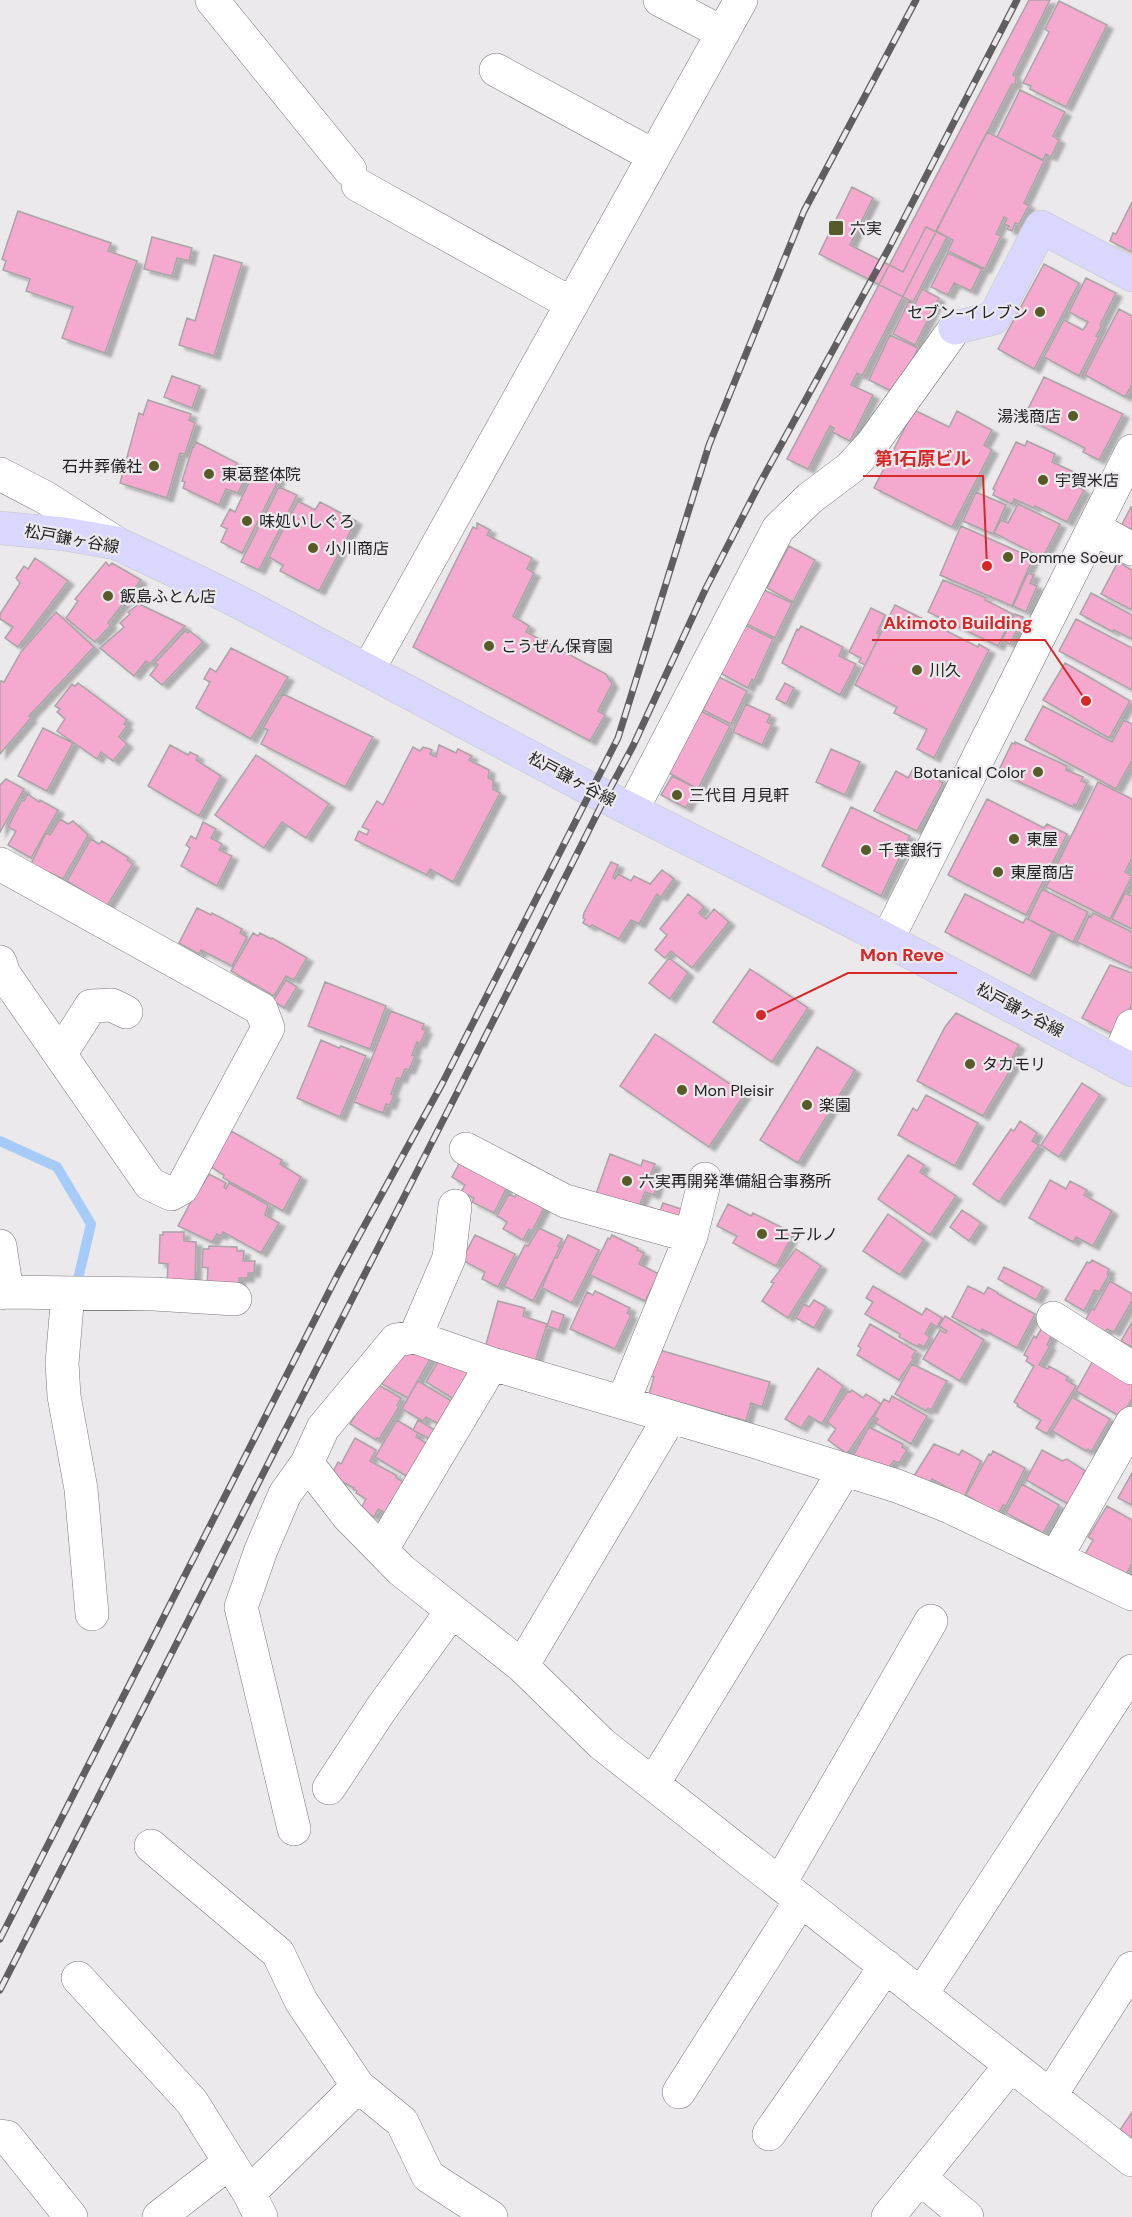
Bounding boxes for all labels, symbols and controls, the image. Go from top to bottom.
place label: 六実 [850,218,882,239]
marker: 六実 [827,219,845,237]
place label: セブン-イレブン [907,302,1028,323]
marker: セブン-イレブン [1033,305,1047,319]
place label: 湯浅商店 [997,406,1061,427]
marker: 湯浅商店 [1066,409,1080,423]
callout: 第1石原ビル [863,440,983,476]
text: 第1石原ビル [875,447,971,471]
place label: 石井葬儀社 [62,456,142,477]
marker: 石井葬儀社 [147,459,161,473]
place label: 東葛整体院 [221,464,301,485]
marker: 東葛整体院 [202,467,216,481]
place label: 宇賀米店 [1055,470,1119,491]
marker: 宇賀米店 [1036,473,1050,487]
place label: 味処いしぐろ [259,511,355,532]
marker: 味処いしぐろ [240,514,254,528]
street label: 松戸鎌ヶ谷線 [23,520,121,558]
place label: 小川商店 [325,538,389,559]
marker: 小川商店 [306,541,320,555]
place label: Pomme Soeur [1020,547,1123,568]
marker: Pomme Soeur [1001,550,1015,564]
place label: 飯島ふとん店 [120,586,216,607]
marker: 飯島ふとん店 [101,589,115,603]
callout: Akimoto Building [872,604,1045,640]
text: Akimoto Building [883,611,1033,635]
place label: こうぜん保育園 [501,636,613,657]
marker: こうぜん保育園 [482,639,496,653]
place label: 川久 [929,660,961,681]
marker: 川久 [910,663,924,677]
street label: 松戸鎌ヶ谷線 [525,747,619,811]
place label: Botanical Color [914,762,1026,783]
marker: Botanical Color [1031,765,1045,779]
place label: 三代目 月見軒 [689,785,789,806]
marker: 三代目 月見軒 [670,788,684,802]
place label: 東屋 [1026,829,1058,850]
marker: 東屋 [1007,832,1021,846]
place label: 千葉銀行 [878,840,942,861]
marker: 千葉銀行 [859,843,873,857]
place label: 東屋商店 [1010,862,1074,883]
marker: 東屋商店 [991,865,1005,879]
callout: Mon Reve [848,937,957,973]
text: Mon Reve [860,943,944,967]
street label: 松戸鎌ヶ谷線 [973,978,1067,1042]
place label: タカモリ [982,1054,1046,1075]
marker: タカモリ [963,1057,977,1071]
place label: Mon Pleisir [694,1080,774,1101]
marker: Mon Pleisir [675,1083,689,1097]
place label: 楽園 [819,1095,851,1116]
marker: 楽園 [800,1098,814,1112]
place label: 六実再開発準備組合事務所 [639,1171,831,1192]
marker: 六実再開発準備組合事務所 [620,1174,634,1188]
place label: エテルノ [774,1224,838,1245]
marker: エテルノ [755,1227,769,1241]

